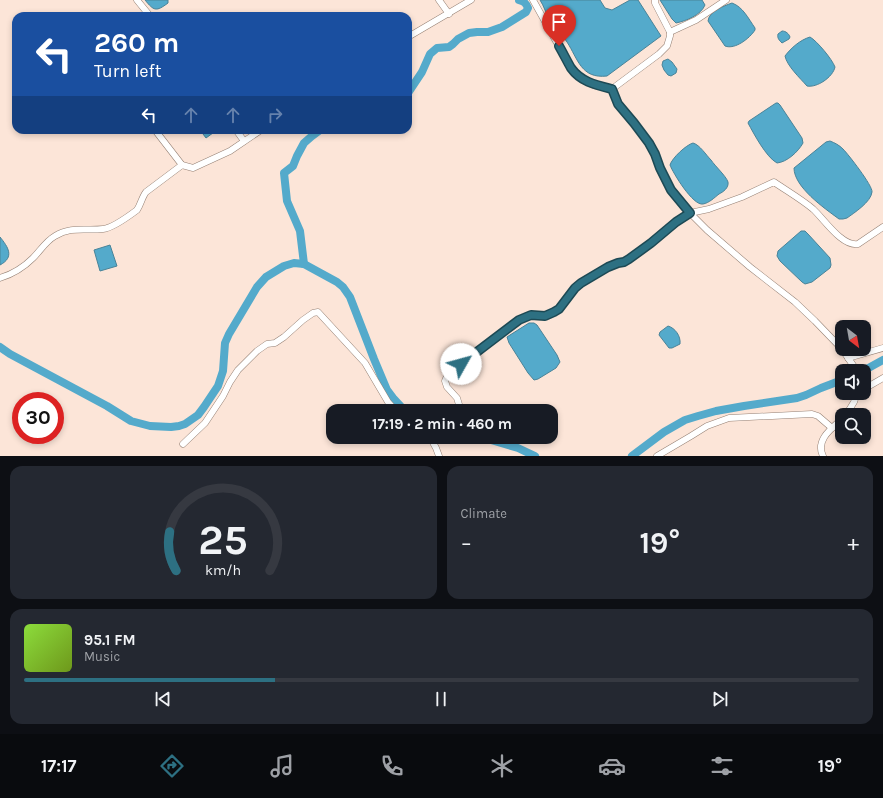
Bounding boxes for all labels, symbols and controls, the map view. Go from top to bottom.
pin [542,5,576,46]
icon: arrive [548,11,570,33]
text: 260 m [94,26,179,59]
icon: left [28,28,80,80]
text: Turn left [94,60,162,82]
icon: left [138,104,160,126]
icon: ahead [180,104,202,126]
icon: ahead [222,104,244,126]
icon: right [264,104,286,126]
north arrow [835,320,871,356]
map controls [835,320,871,444]
position arrow [440,343,482,385]
button: sound [835,364,871,400]
speed limit sign: 30 [12,392,64,444]
button: search [835,408,871,444]
text: 17:19 · 2 min · 460 m [372,415,512,433]
text: Climate [461,506,507,521]
text: 25 [199,515,248,563]
text: 19° [639,525,680,561]
text: − [461,530,472,556]
text: + [847,530,859,556]
text: km/h [205,561,241,578]
text: 95.1 FM [84,631,136,649]
text: Music [84,649,120,664]
icon: previous [152,688,174,710]
icon: pause [430,688,452,710]
icon: next [709,688,731,710]
icon: directions [158,752,186,780]
icon: music [268,752,296,780]
icon: phone [378,752,406,780]
icon: climate [488,752,516,780]
icon: car [598,752,626,780]
icon: filters [708,752,736,780]
text: 17:17 [41,755,77,777]
text: 19° [818,755,842,777]

